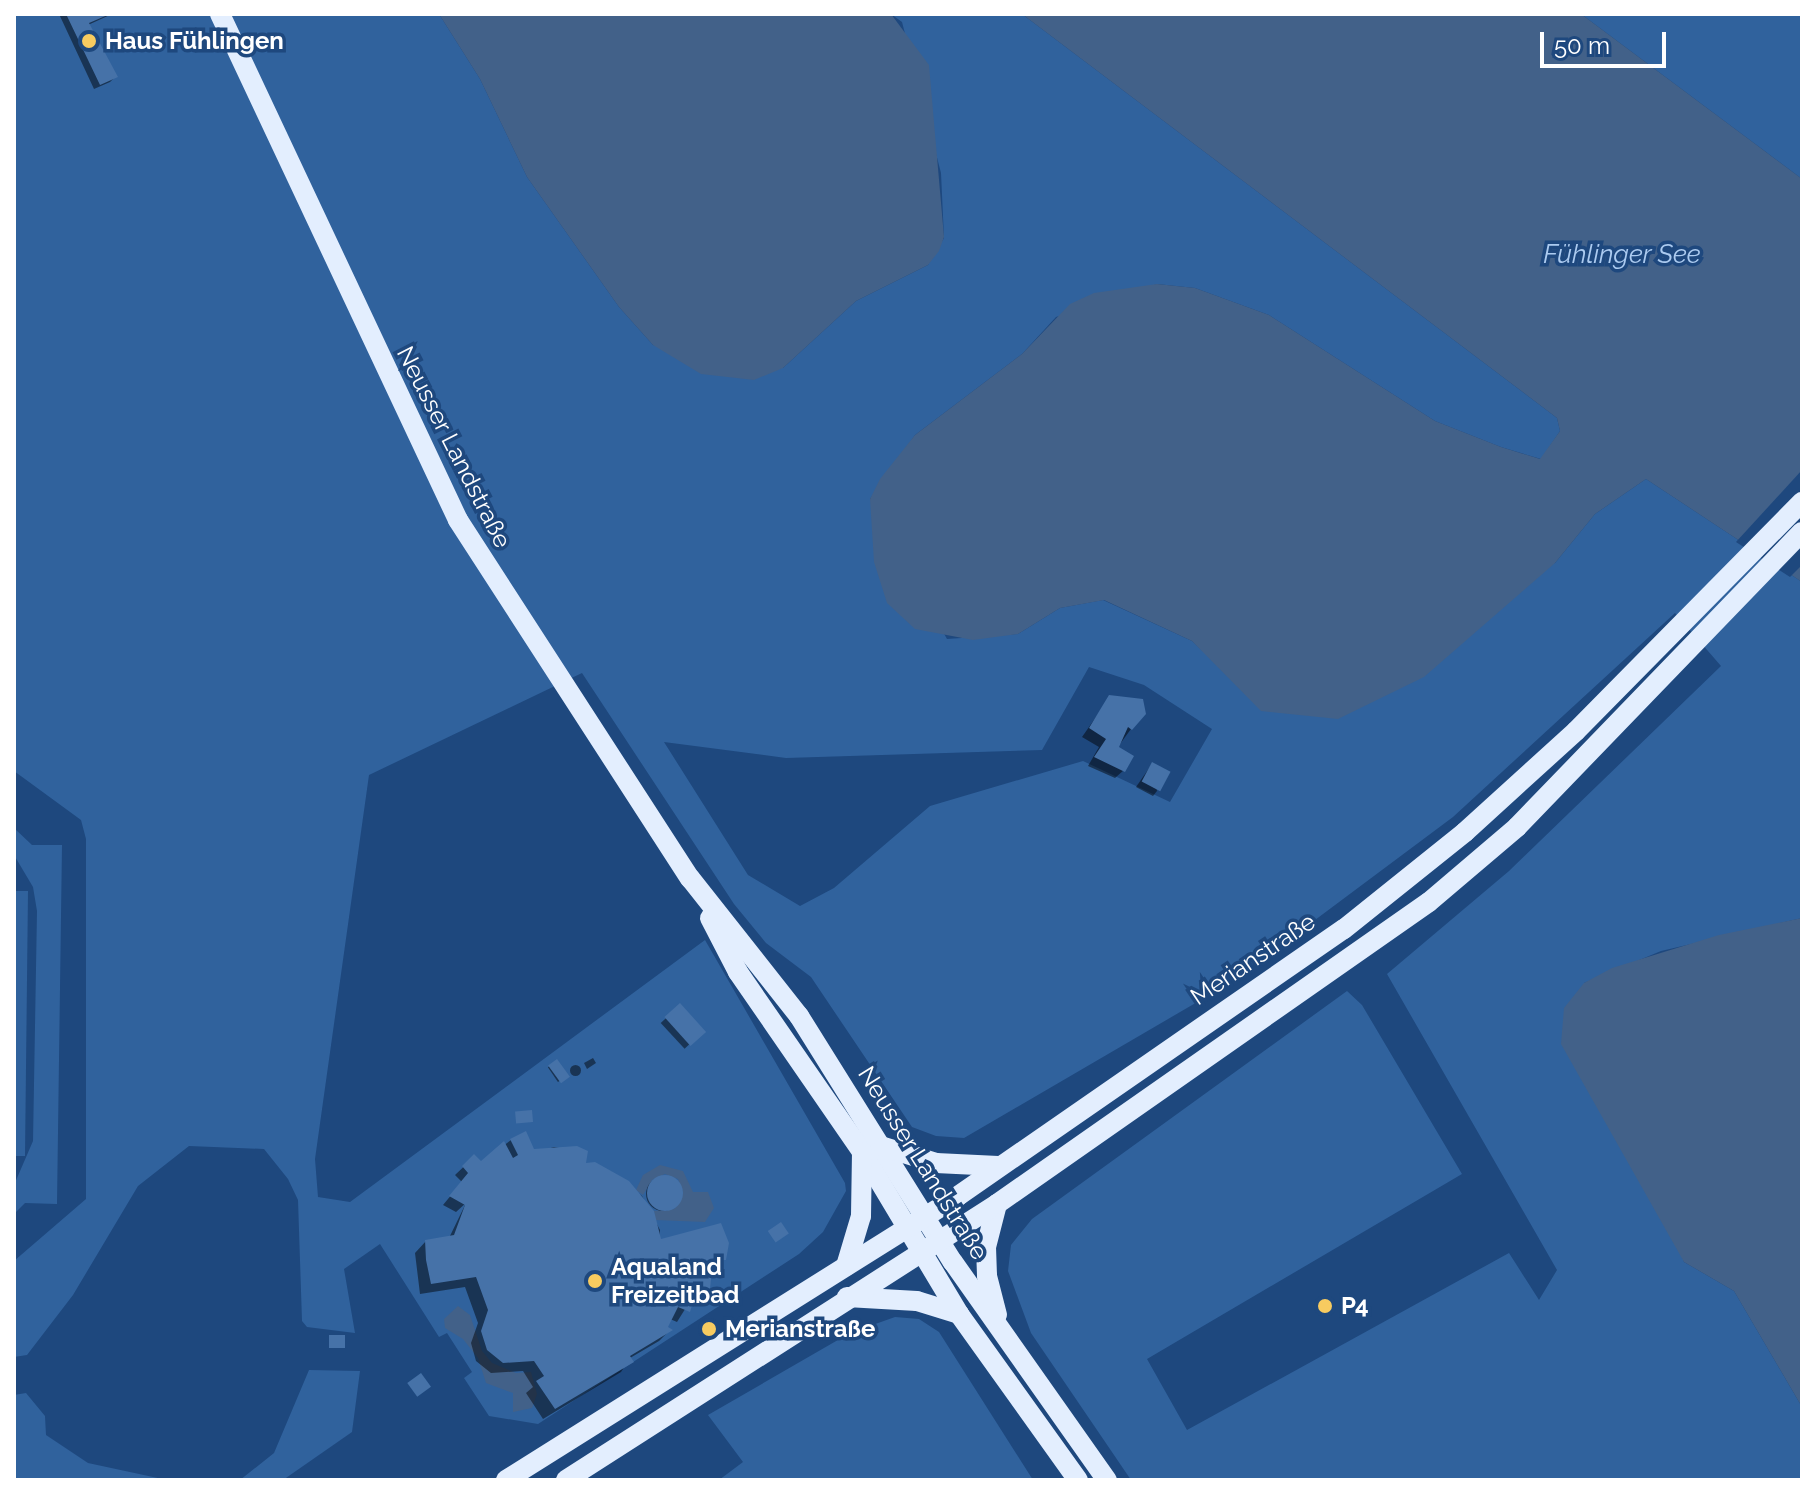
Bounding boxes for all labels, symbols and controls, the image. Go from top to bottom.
scale bar [1544,16,1670,66]
place label: Haus Fühlingen [105,27,284,55]
text: 50 m [1554,31,1610,60]
marker: Haus Fühlingen [80,32,98,50]
water label: Fühlinger See [1543,239,1701,271]
street label: Neusser Landstraße [391,341,517,553]
street label: Merianstraße [1185,907,1321,1011]
street label: Neusser Landstraße [852,1061,994,1265]
place label: Aqualand Freizeitbad [611,1253,740,1309]
marker: Aqualand Freizeitbad [586,1272,604,1290]
place label: P4 [1341,1292,1369,1320]
marker: P4 [1316,1297,1334,1315]
place label: Merianstraße [725,1315,875,1343]
marker: Merianstraße [700,1320,718,1338]

